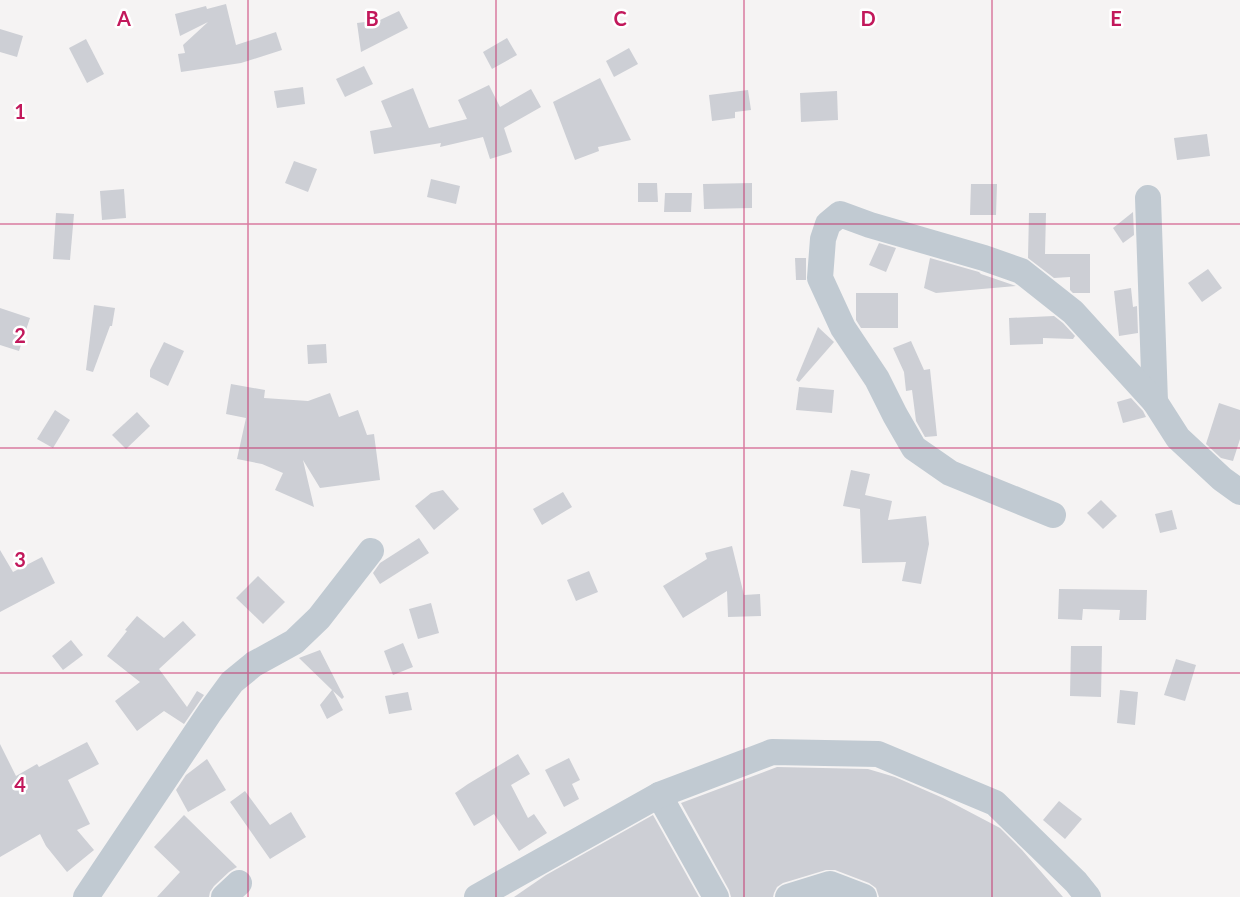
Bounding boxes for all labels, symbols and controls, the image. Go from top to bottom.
text: A [116,6,131,30]
text: B [365,6,379,30]
text: C [613,6,627,30]
text: D [860,6,876,30]
text: E [1110,6,1122,30]
text: 1 [14,99,26,123]
text: 2 [14,323,26,347]
text: 3 [14,547,26,571]
text: 4 [14,772,26,796]

